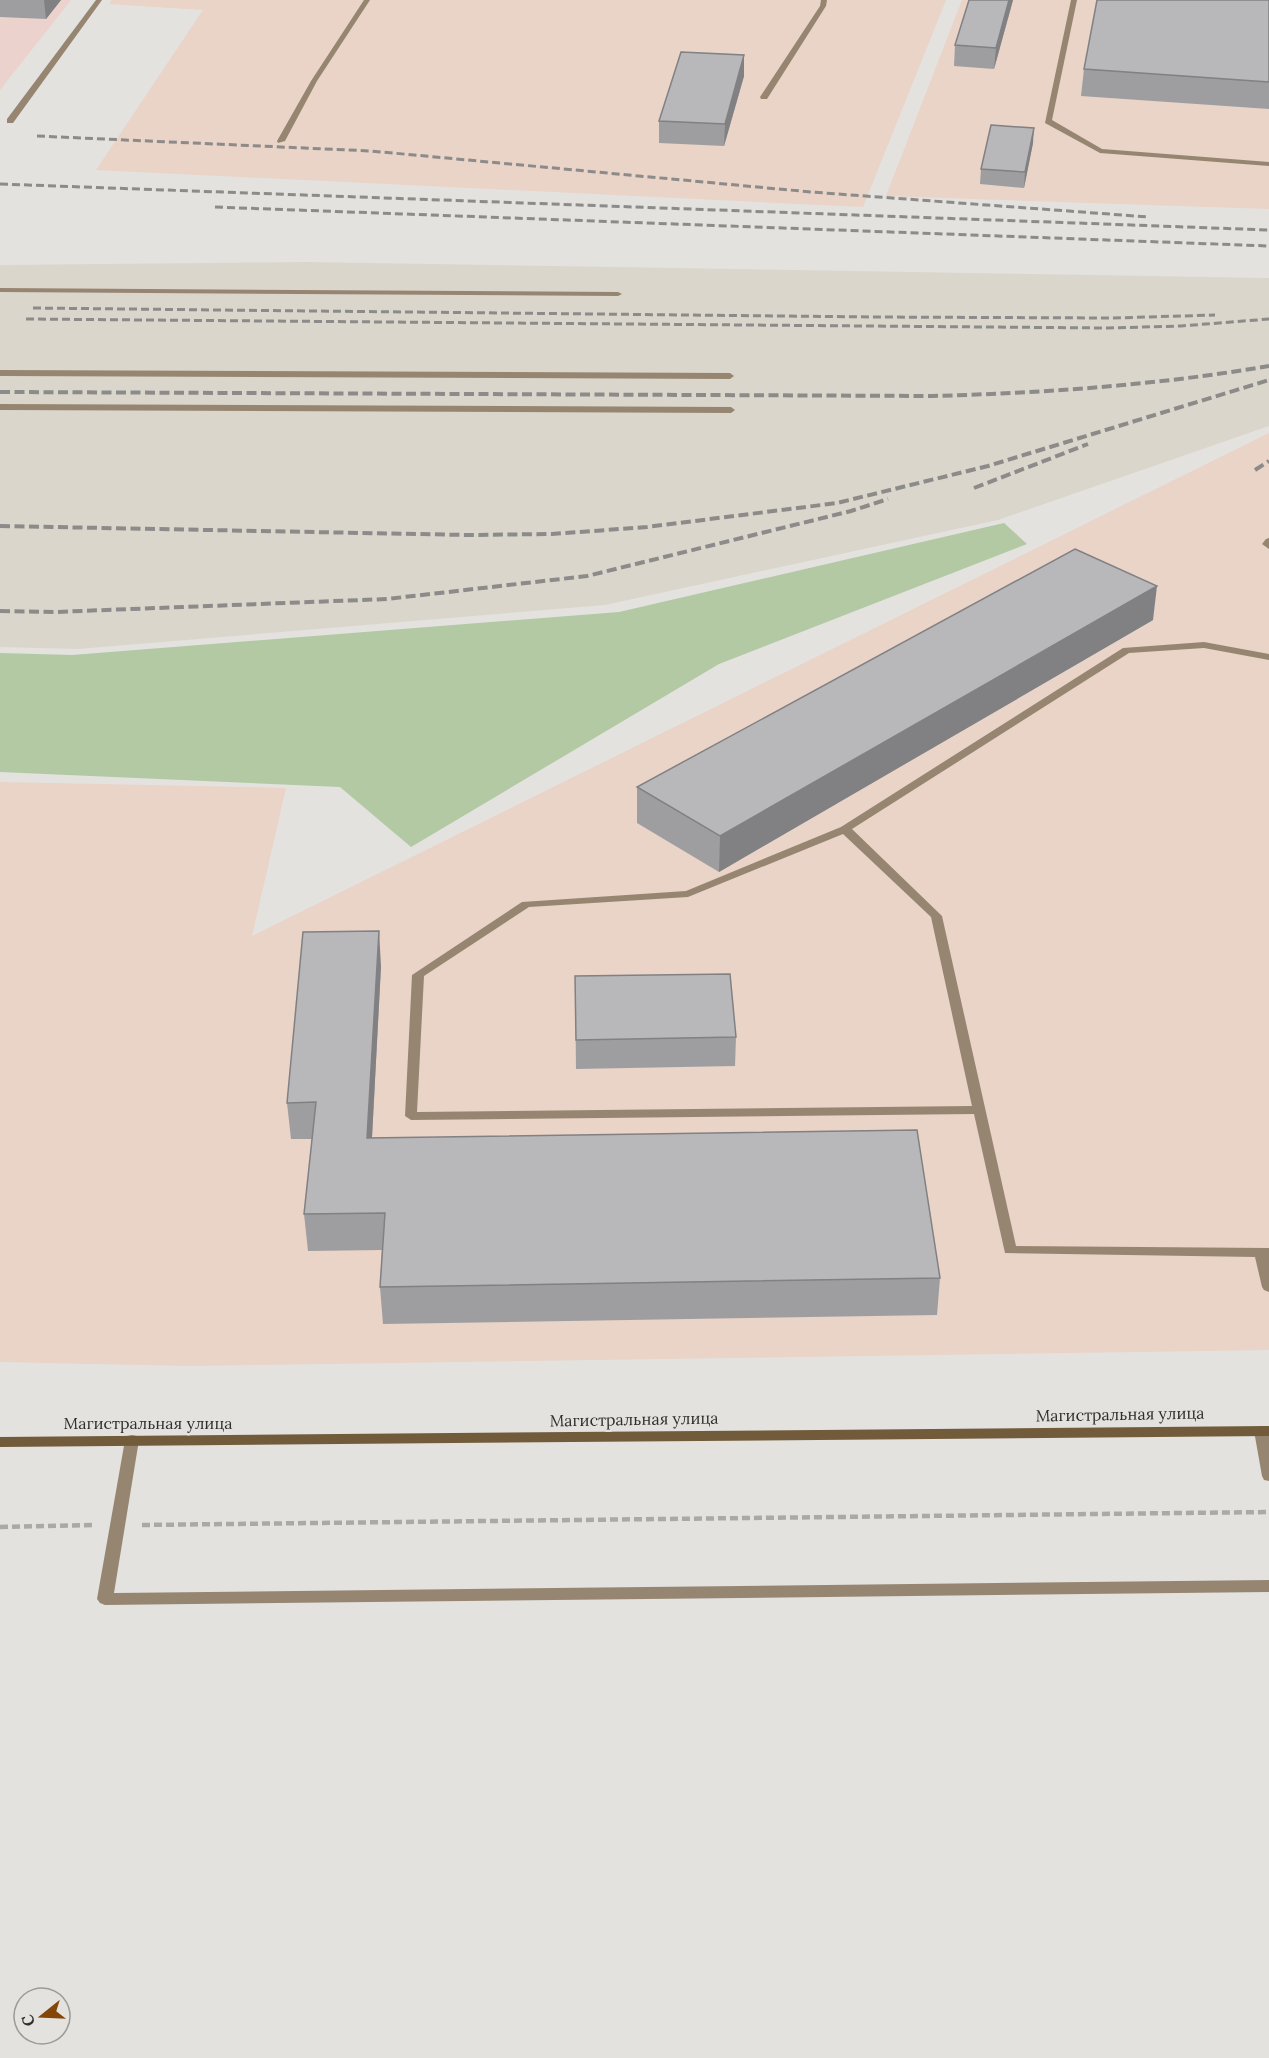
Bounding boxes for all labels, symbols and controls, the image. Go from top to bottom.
street label: Магистральная улица [1035,1403,1205,1425]
street label: Магистральная улица [549,1408,719,1430]
street label: Магистральная улица [64,1413,232,1433]
north arrow [12,1986,72,2046]
text: С [17,2012,39,2029]

